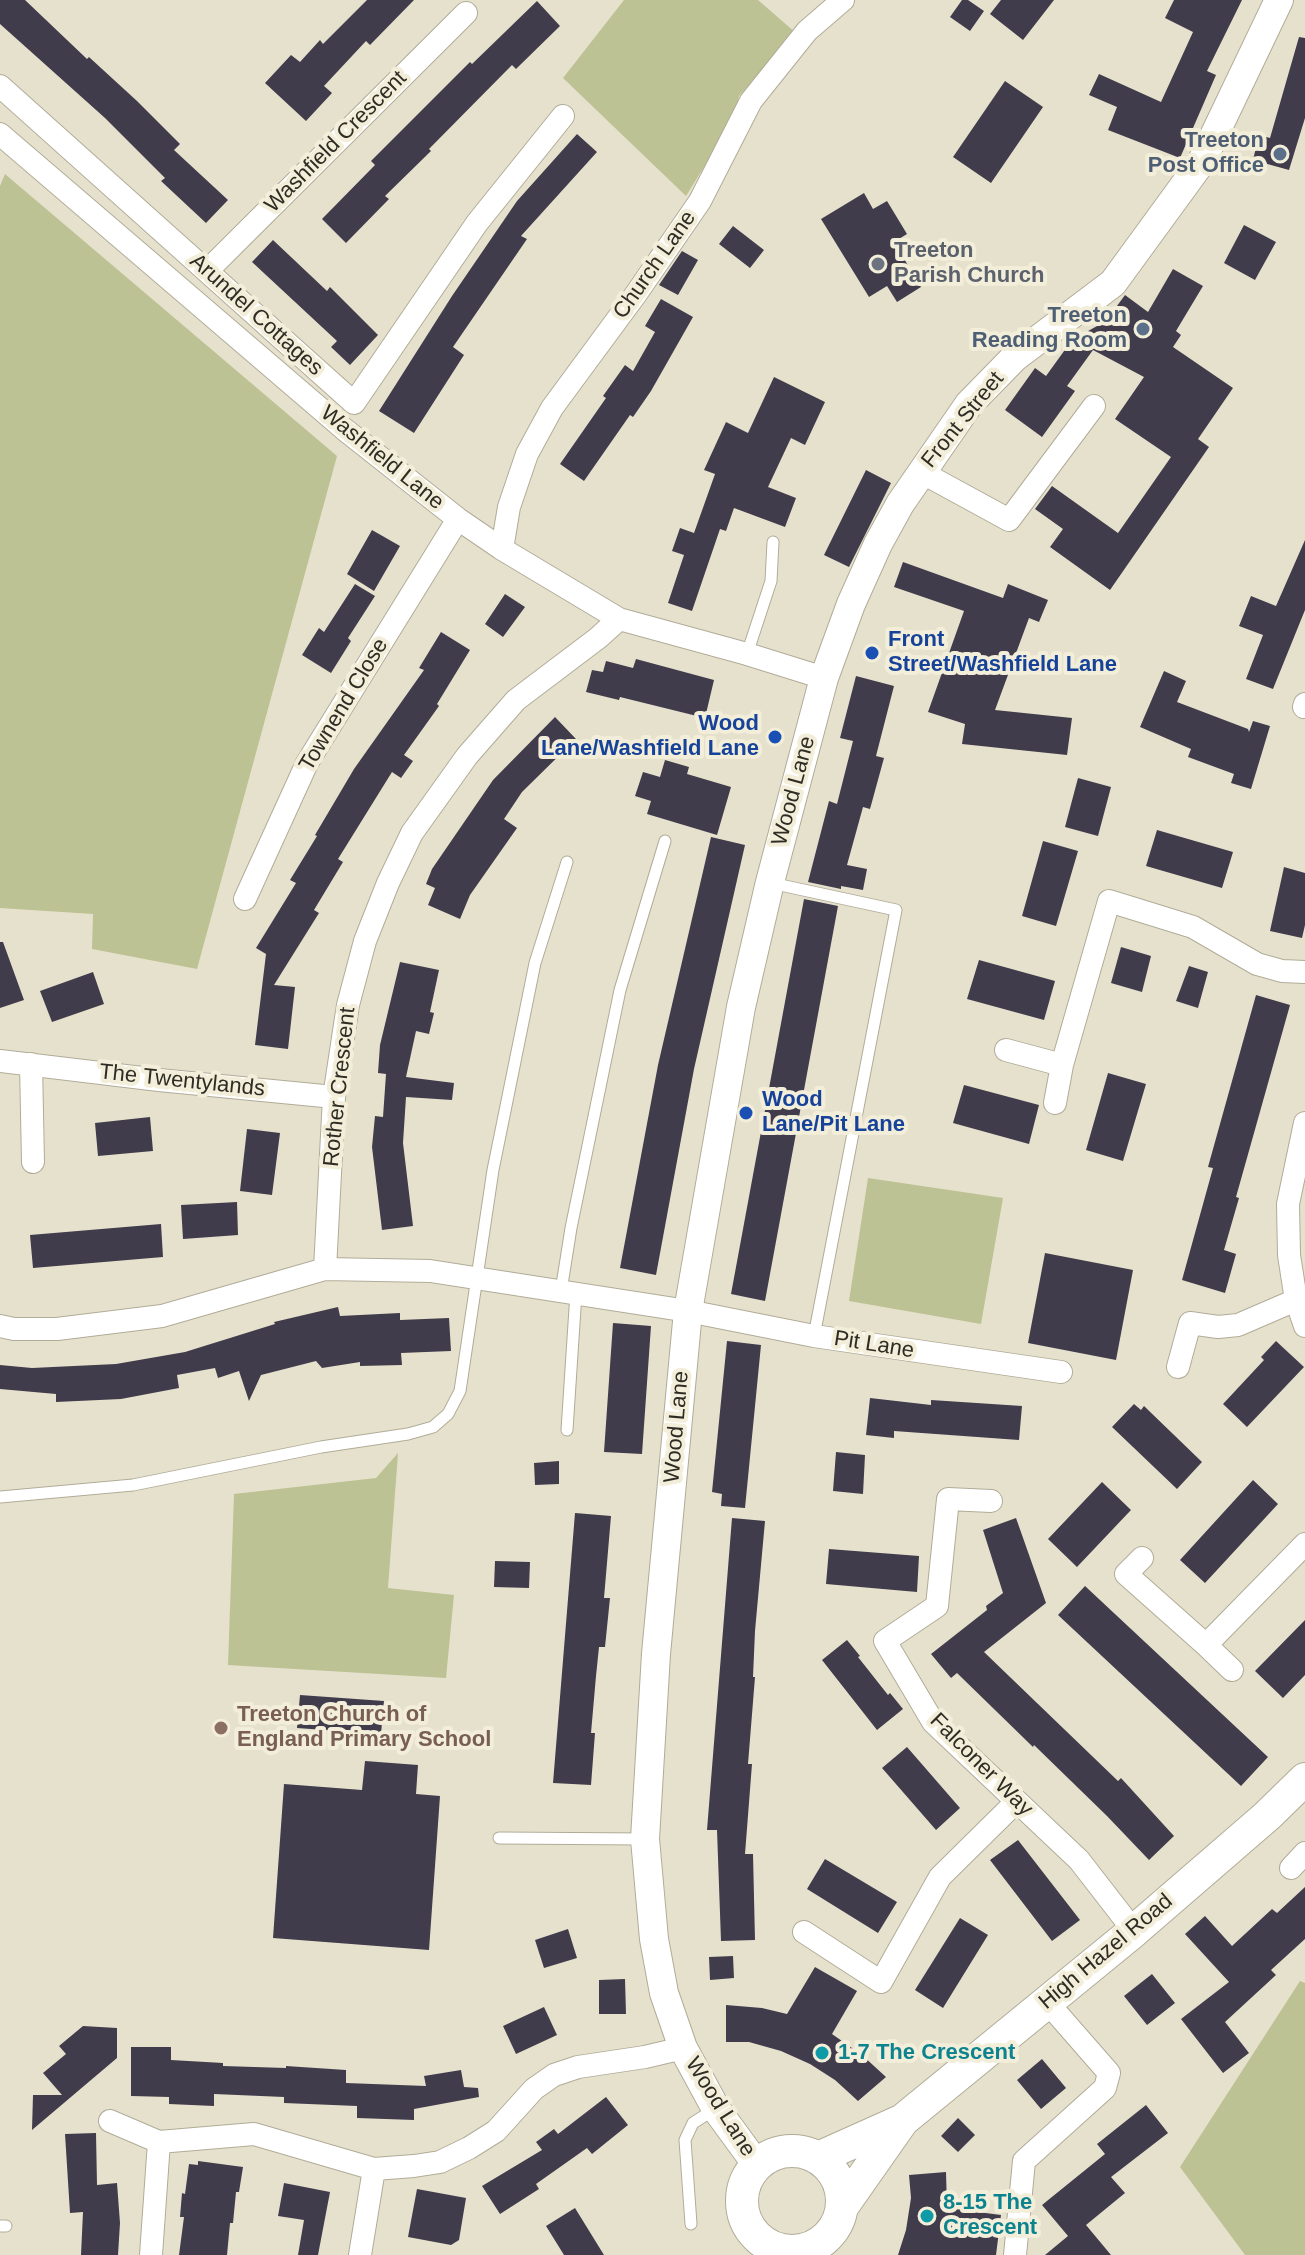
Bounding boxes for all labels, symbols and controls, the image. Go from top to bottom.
street label: Washfield Crescent [260,66,412,218]
place label: Treeton Post Office [1148,128,1264,180]
marker: Treeton Post Office [1271,145,1289,163]
street label: Church Lane [608,206,702,324]
place label: Treeton Parish Church [894,238,1044,290]
street label: Arundel Cottages [184,248,328,382]
marker: Treeton Parish Church [869,255,887,273]
place label: Treeton Reading Room [972,303,1127,354]
marker: Treeton Reading Room [1134,320,1152,338]
street label: Front Street [916,367,1010,473]
street label: Washfield Lane [315,400,449,516]
place label: Front Street/Washfield Lane [888,627,1117,678]
street label: Townend Close [294,634,394,776]
marker: Front Street/Washfield Lane [863,644,881,662]
place label: Wood Lane/Washfield Lane [541,711,759,762]
marker: Wood Lane/Washfield Lane [766,728,784,746]
street label: Wood Lane [767,733,821,849]
street label: Rother Crescent [319,1006,361,1168]
street label: The Twentylands [98,1059,266,1103]
place label: Wood Lane/Pit Lane [762,1087,905,1138]
marker: Wood Lane/Pit Lane [737,1104,755,1122]
street label: Pit Lane [832,1326,916,1364]
street label: Wood Lane [659,1370,695,1484]
place label: Treeton Church of England Primary School [237,1702,491,1754]
street label: Falconer Way [924,1708,1038,1822]
marker: Treeton Church of England Primary School [212,1719,230,1737]
street label: High Hazel Road [1034,1888,1178,2016]
place label: 1-7 The Crescent [838,2040,1015,2066]
marker: 1-7 The Crescent [813,2044,831,2062]
street label: Wood Lane [679,2052,761,2162]
place label: 8-15 The Crescent [943,2190,1037,2242]
marker: 8-15 The Crescent [918,2207,936,2225]

